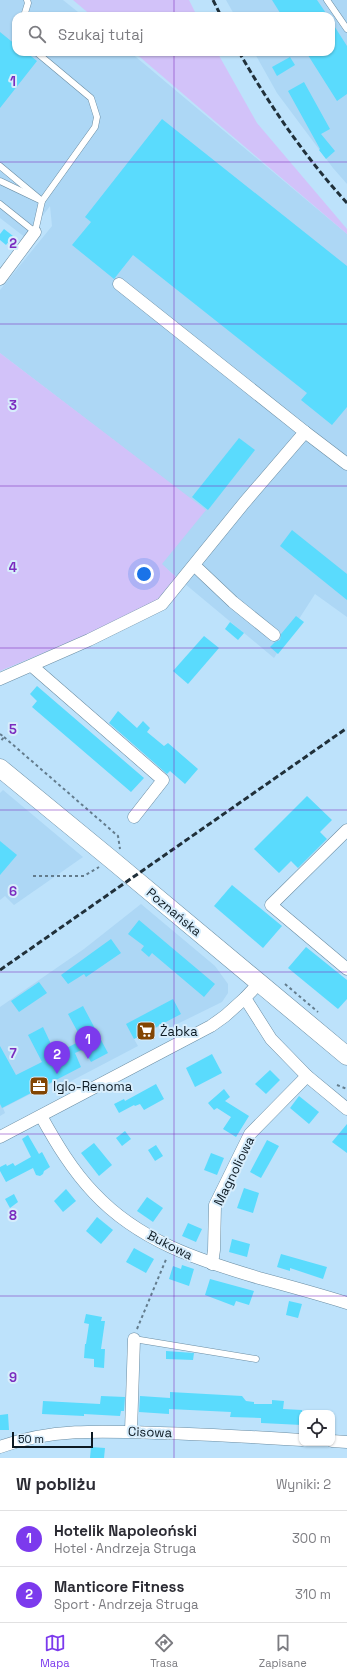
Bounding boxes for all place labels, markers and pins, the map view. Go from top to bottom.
supermarket icon: Żabka [135,1020,157,1042]
place label: Żabka [160,1023,198,1040]
pin: 1 [75,1026,101,1059]
pin: 2 [44,1041,70,1074]
office icon: Iglo-Renoma [28,1075,50,1097]
place label: Iglo-Renoma [53,1078,133,1095]

